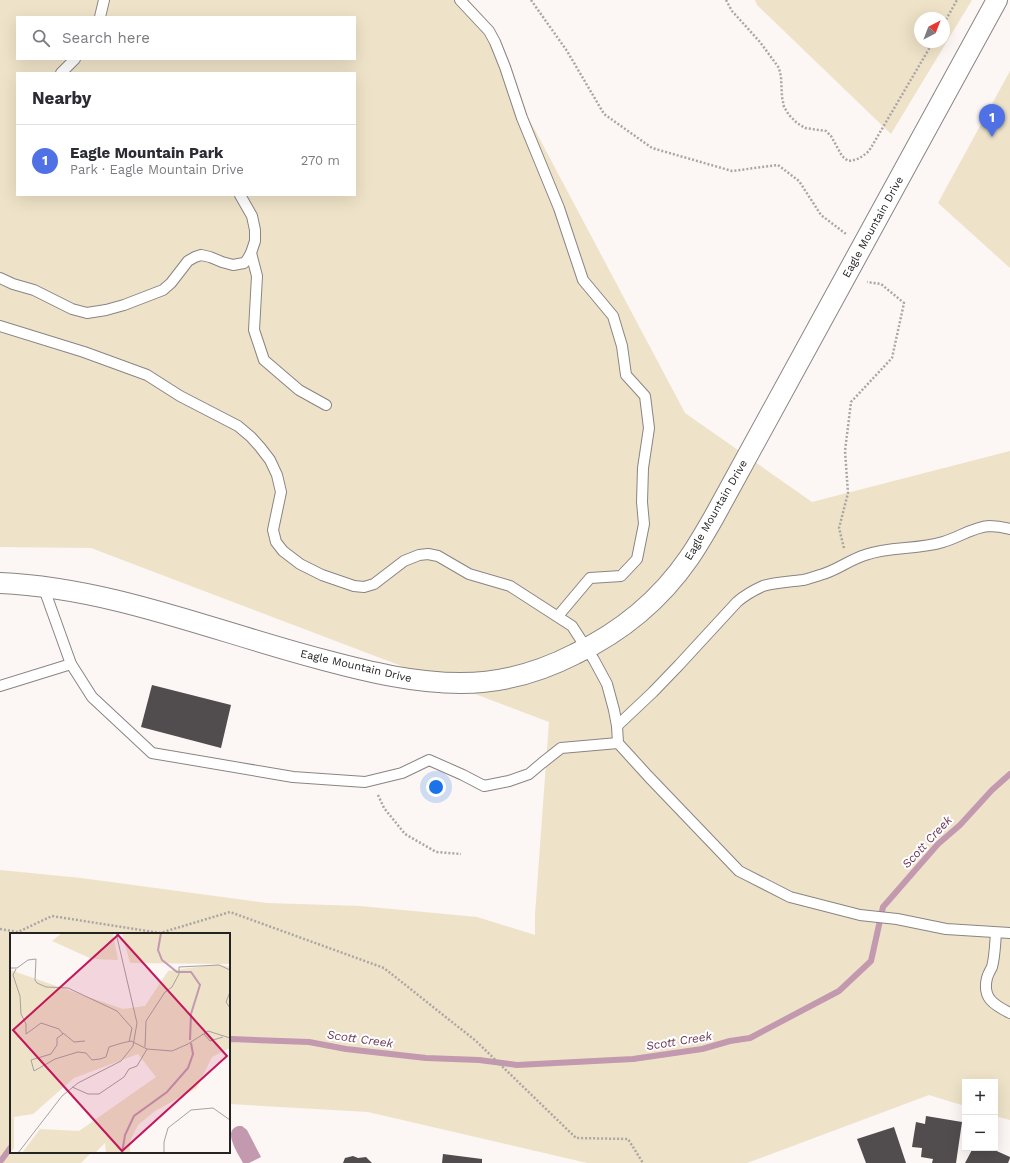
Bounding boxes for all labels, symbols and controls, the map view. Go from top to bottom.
north arrow [914,12,950,48]
search box [16,16,356,60]
icon: search [30,27,52,49]
text: Search here [62,29,150,47]
text: Nearby [32,88,91,108]
pin: 1 [979,104,1005,137]
text: Eagle Mountain Park [70,144,223,162]
text: 1 [42,153,48,168]
text: 270 m [301,153,340,168]
text: Park · Eagle Mountain Drive [70,162,244,177]
street label: Eagle Mountain Drive [840,174,906,280]
street label: Eagle Mountain Drive [682,458,750,562]
street label: Eagle Mountain Drive [299,647,413,685]
your location [426,777,446,797]
water label: Scott Creek [899,813,955,871]
inset map [10,933,230,1153]
water label: Scott Creek [326,1027,394,1051]
water label: Scott Creek [645,1029,713,1053]
map controls [962,1079,998,1151]
button: + [962,1079,998,1115]
button: − [962,1115,998,1151]

